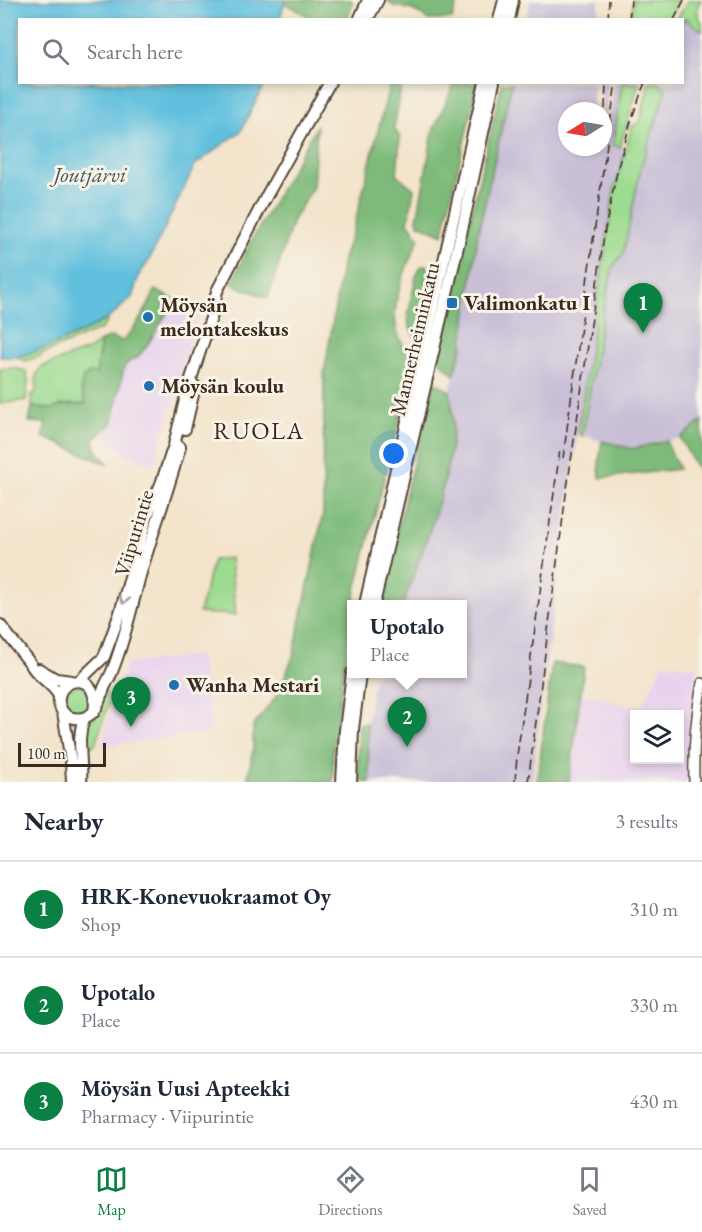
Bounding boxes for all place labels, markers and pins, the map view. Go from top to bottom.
pin: 1 [624,284,662,333]
place label: Valimonkatu I [464,289,590,316]
place label: Möysän melontakeskus [160,291,288,342]
marker: Valimonkatu I [445,296,459,310]
marker: Möysän melontakeskus [141,310,155,324]
place label: Möysän koulu [161,372,285,399]
marker: Möysän koulu [142,379,156,393]
place label: Wanha Mestari [186,671,319,698]
pin: 3 [112,678,150,727]
marker: Wanha Mestari [167,678,181,692]
pin: 2 [388,698,426,747]

